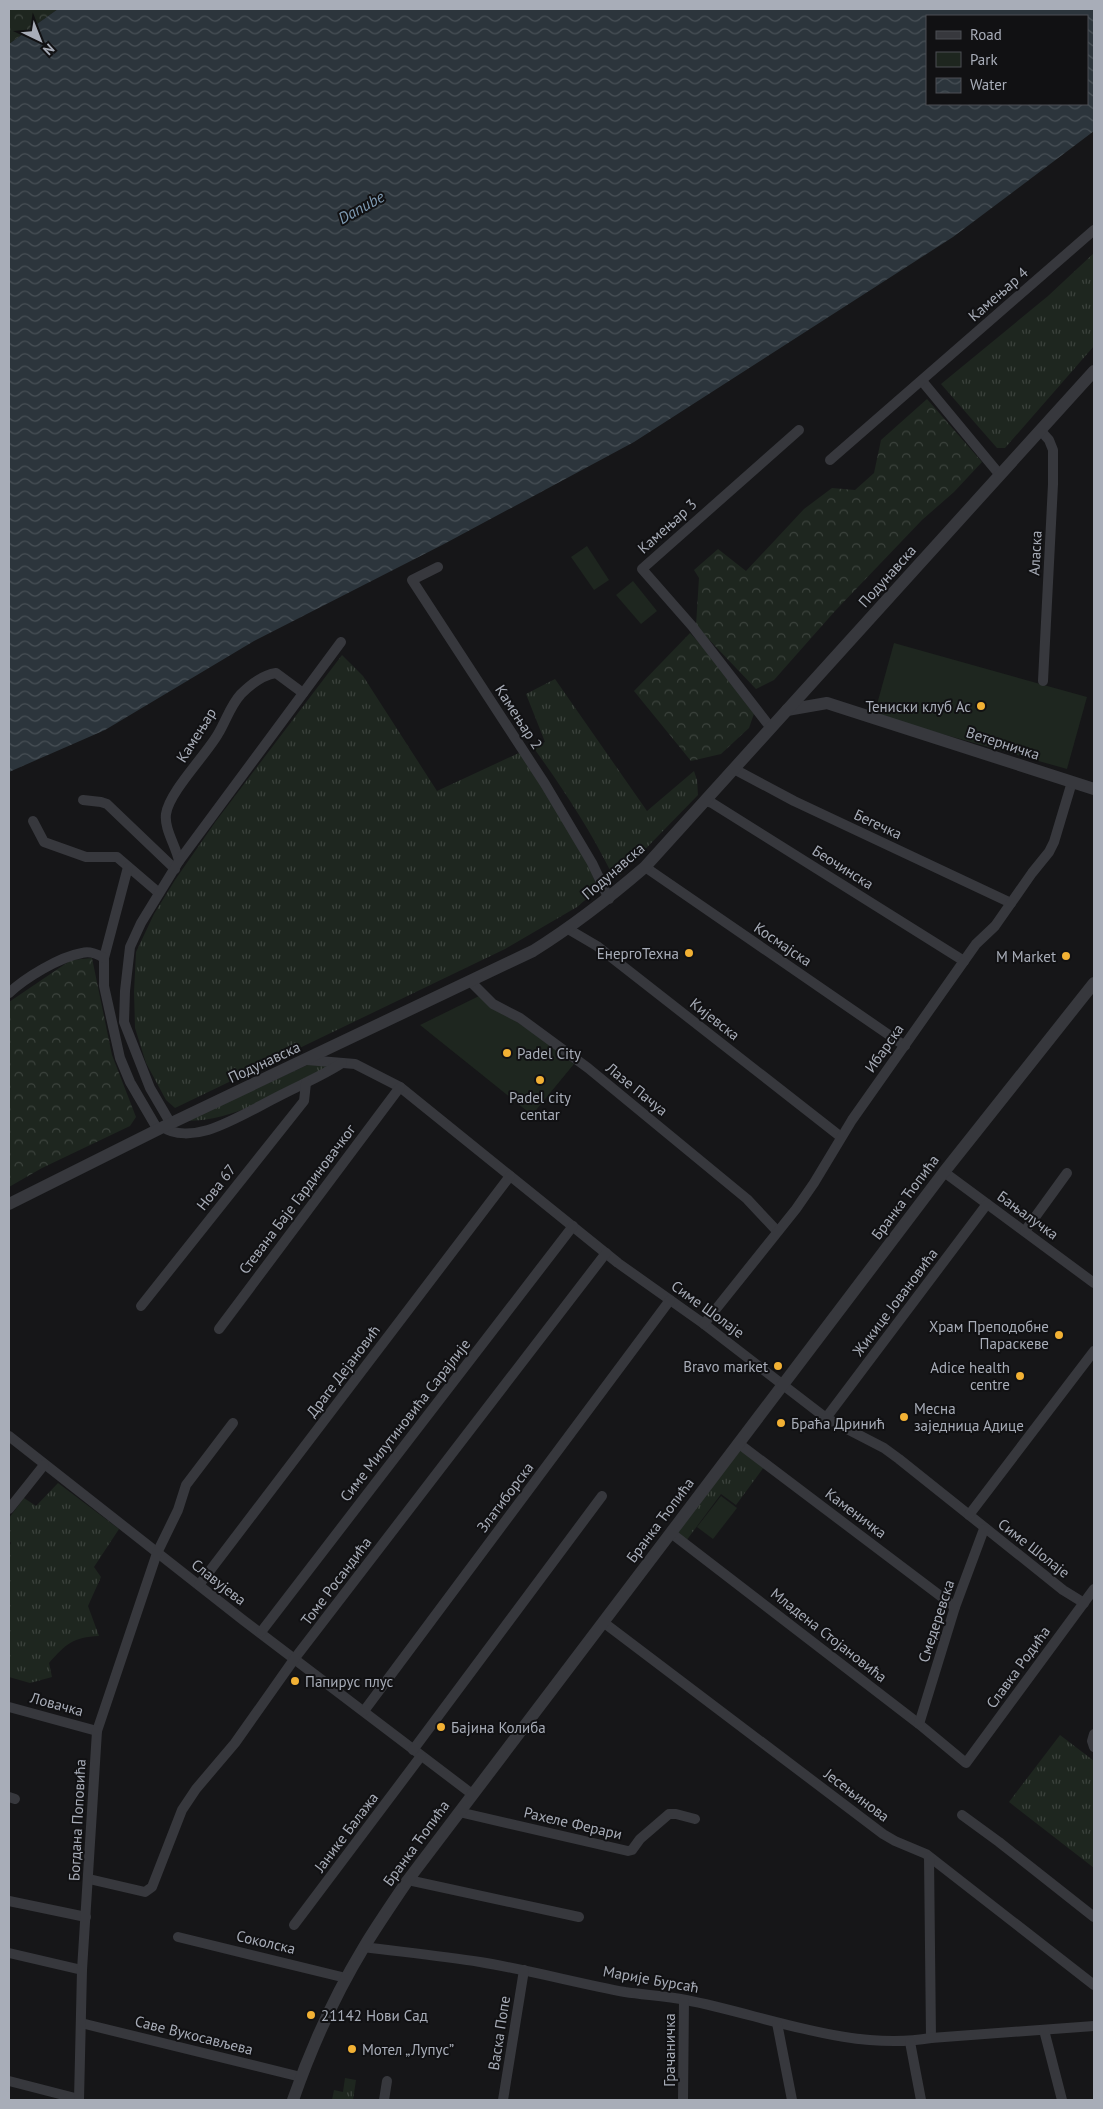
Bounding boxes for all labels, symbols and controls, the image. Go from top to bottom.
north arrow [15,15,65,65]
legend [926,15,1088,105]
text: Road [970,25,1002,44]
text: N [39,40,58,59]
text: Park [970,50,998,69]
text: Water [970,75,1007,94]
water label: Danube [334,186,388,228]
street label: Камењар 4 [964,263,1032,325]
street label: Камењар 3 [633,494,701,558]
street label: Аласка [1024,530,1046,576]
street label: Подунавска [854,541,920,611]
street label: Камењар 2 [491,681,547,753]
place label: Тениски клуб Ас [865,697,971,716]
marker: Тениски клуб Ас [975,700,987,712]
street label: Камењар [172,704,220,766]
street label: Ветерничка [964,722,1042,764]
street label: Бегечка [851,805,905,843]
street label: Подунавска [578,838,648,904]
street label: Беочинска [809,841,877,893]
street label: Космајска [751,918,815,970]
place label: ЕнергоТехна [597,944,679,963]
marker: ЕнергоТехна [683,947,695,959]
place label: M Market [996,947,1056,966]
marker: M Market [1060,950,1072,962]
street label: Кијевска [686,994,744,1044]
street label: Ибарска [860,1020,908,1076]
street label: Подунавска [225,1037,303,1087]
place label: Padel City [517,1044,581,1063]
marker: Padel City [501,1047,513,1059]
street label: Лазе Пачуа [601,1058,672,1120]
marker: Padel city centar [534,1074,546,1086]
place label: Padel city centar [509,1088,571,1124]
street label: Стевана Баје Гардиновачког [234,1120,360,1278]
street label: Бранка Ћопића [867,1151,943,1243]
street label: Нова 67 [192,1160,240,1214]
street label: Бањалучка [994,1186,1062,1244]
street label: Жикице Јовановића [848,1244,942,1361]
street label: Симе Шолаје [668,1276,748,1342]
place label: Храм Преподобне Параскеве [929,1317,1049,1353]
street label: Драге Дејановић [302,1321,384,1421]
marker: Храм Преподобне Параскеве [1053,1329,1065,1341]
street label: Симе Милутиновића Сарајлије [336,1335,474,1505]
place label: Bravo market [683,1357,768,1376]
place label: Adice health centre [930,1358,1010,1394]
marker: Bravo market [772,1360,784,1372]
marker: Adice health centre [1014,1370,1026,1382]
place label: Месна заједница Адице [914,1399,1024,1435]
marker: Месна заједница Адице [898,1411,910,1423]
place label: Браћа Дринић [791,1414,885,1433]
marker: Браћа Дринић [775,1417,787,1429]
street label: Златиборска [472,1458,538,1536]
street label: Бранка Ћопића [622,1474,698,1566]
street label: Каменичка [821,1484,891,1542]
street label: Симе Шолаје [994,1514,1074,1582]
street label: Томе Росандића [297,1533,375,1629]
street label: Славујева [188,1555,250,1609]
street label: Смедеревска [914,1577,958,1665]
street label: Младена Стојановића [767,1584,891,1686]
street label: Славка Родића [982,1622,1054,1712]
place label: Папирус плус [305,1672,394,1691]
marker: Папирус плус [289,1675,301,1687]
street label: Ловачка [27,1688,86,1720]
place label: Бајина Колиба [451,1718,546,1737]
marker: Бајина Колиба [435,1721,447,1733]
street label: Богдана Поповића [64,1759,90,1881]
street label: Јесењинова [820,1764,893,1826]
street label: Јанике Балажа [309,1788,382,1876]
street label: Бранка Ћопића [379,1796,453,1890]
street label: Рахеле Ферари [522,1802,624,1844]
street label: Соколска [235,1926,297,1958]
street label: Марије Бурсаћ [602,1961,700,1997]
street label: Васка Попе [484,1994,514,2072]
place label: 21142 Нови Сад [321,2006,428,2025]
marker: 21142 Нови Сад [305,2009,317,2021]
street label: Саве Вукосављева [133,2011,255,2059]
street label: Грачаничка [660,2013,679,2087]
place label: Мотел „Лупус” [362,2040,454,2059]
marker: Мотел „Лупус” [346,2043,358,2055]

